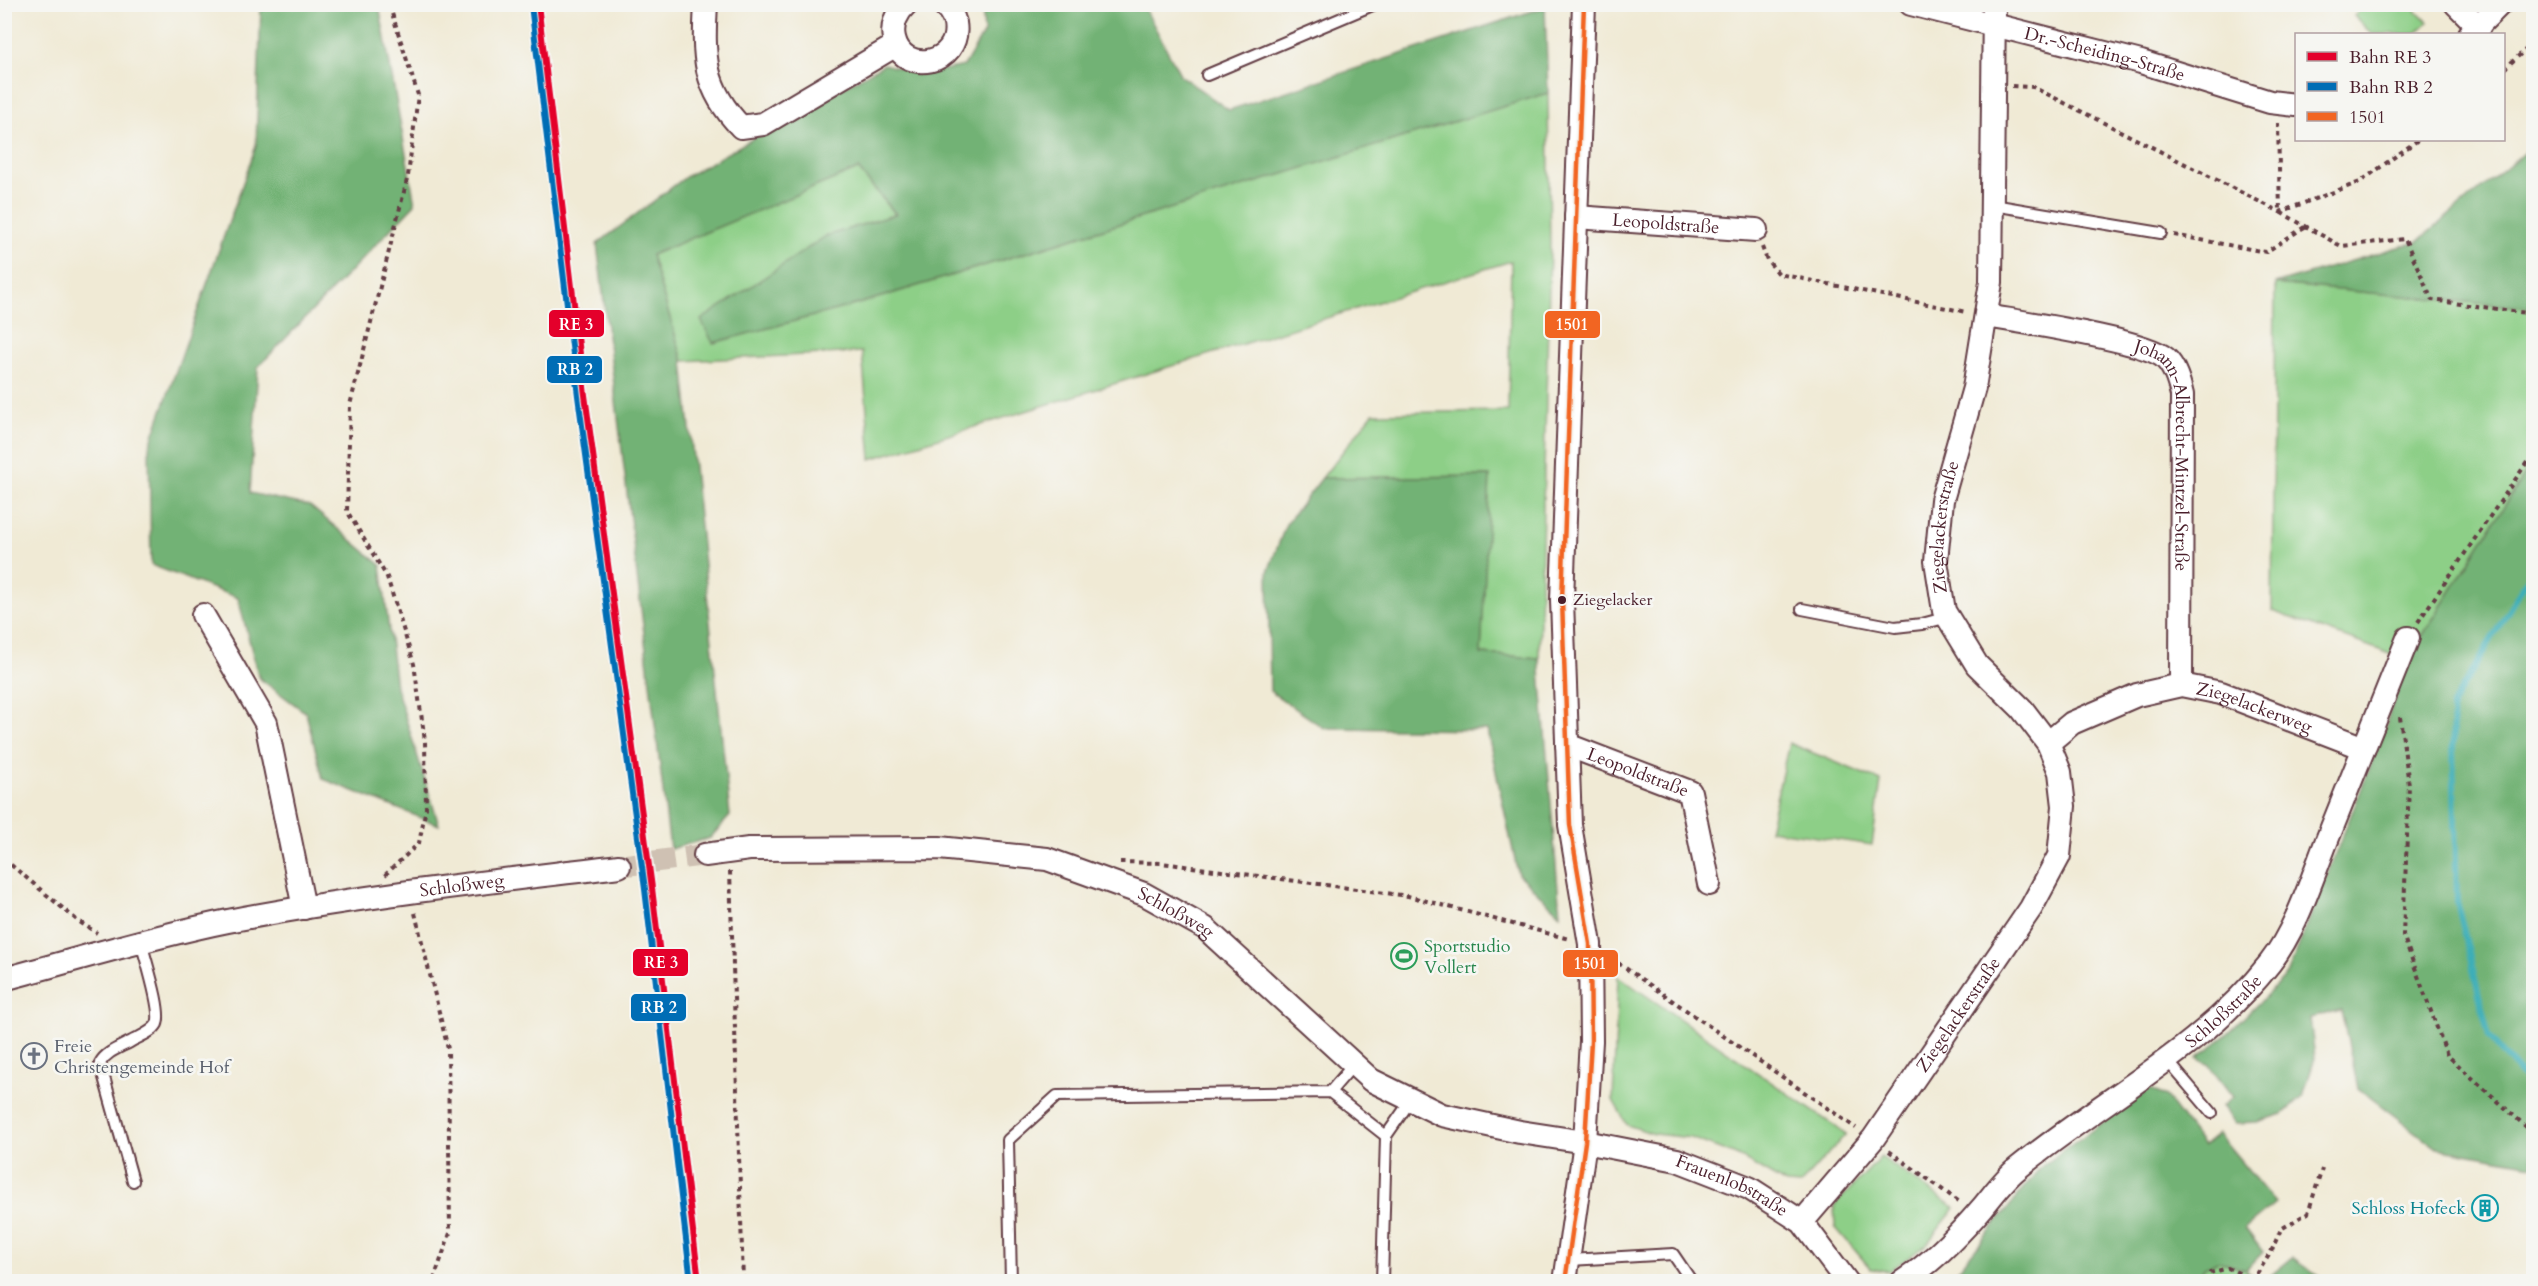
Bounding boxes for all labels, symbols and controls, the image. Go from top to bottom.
street label: Dr.-Scheiding-Straße [2022,21,2188,87]
legend [2295,33,2505,141]
text: Bahn RE 3 [2349,45,2432,70]
text: Bahn RB 2 [2349,75,2433,100]
text: 1501 [2349,105,2386,130]
street label: Leopoldstraße [1611,207,1720,240]
line badge: RE 3 [548,309,605,338]
line badge: 1501 [1544,310,1601,339]
text: RE 3 [559,314,593,336]
text: 1501 [1556,314,1588,336]
street label: Johann-Albrecht-Mintzel-Straße [2129,332,2194,571]
line badge: RB 2 [546,355,603,384]
text: RB 2 [557,359,593,381]
street label: Ziegelackerstraße [1923,458,1965,595]
place label: Ziegelacker [1573,589,1653,611]
marker: Ziegelacker [1556,594,1568,606]
street label: Ziegelackerweg [2194,676,2317,740]
street label: Leopoldstraße [1583,741,1693,803]
street label: Schloßweg [418,867,506,903]
street label: Schloßweg [1135,880,1221,944]
place label: Sportstudio Vollert [1424,934,1511,980]
sports icon: Sportstudio Vollert [1389,941,1419,971]
line badge: RE 3 [632,948,689,977]
line badge: 1501 [1562,949,1619,978]
text: RE 3 [644,952,678,974]
street label: Ziegelackerstraße [1910,952,2006,1077]
text: 1501 [1574,953,1606,975]
street label: Schloßstraße [2180,969,2268,1054]
line badge: RB 2 [630,993,687,1022]
text: RB 2 [641,997,677,1019]
place label: Freie Christengemeinde Hof [54,1034,233,1080]
church icon: Freie Christengemeinde Hof [19,1041,49,1071]
street label: Frauenlobstraße [1672,1148,1793,1222]
building icon: Schloss Hofeck [2470,1193,2500,1223]
place label: Schloss Hofeck [2351,1196,2466,1221]

